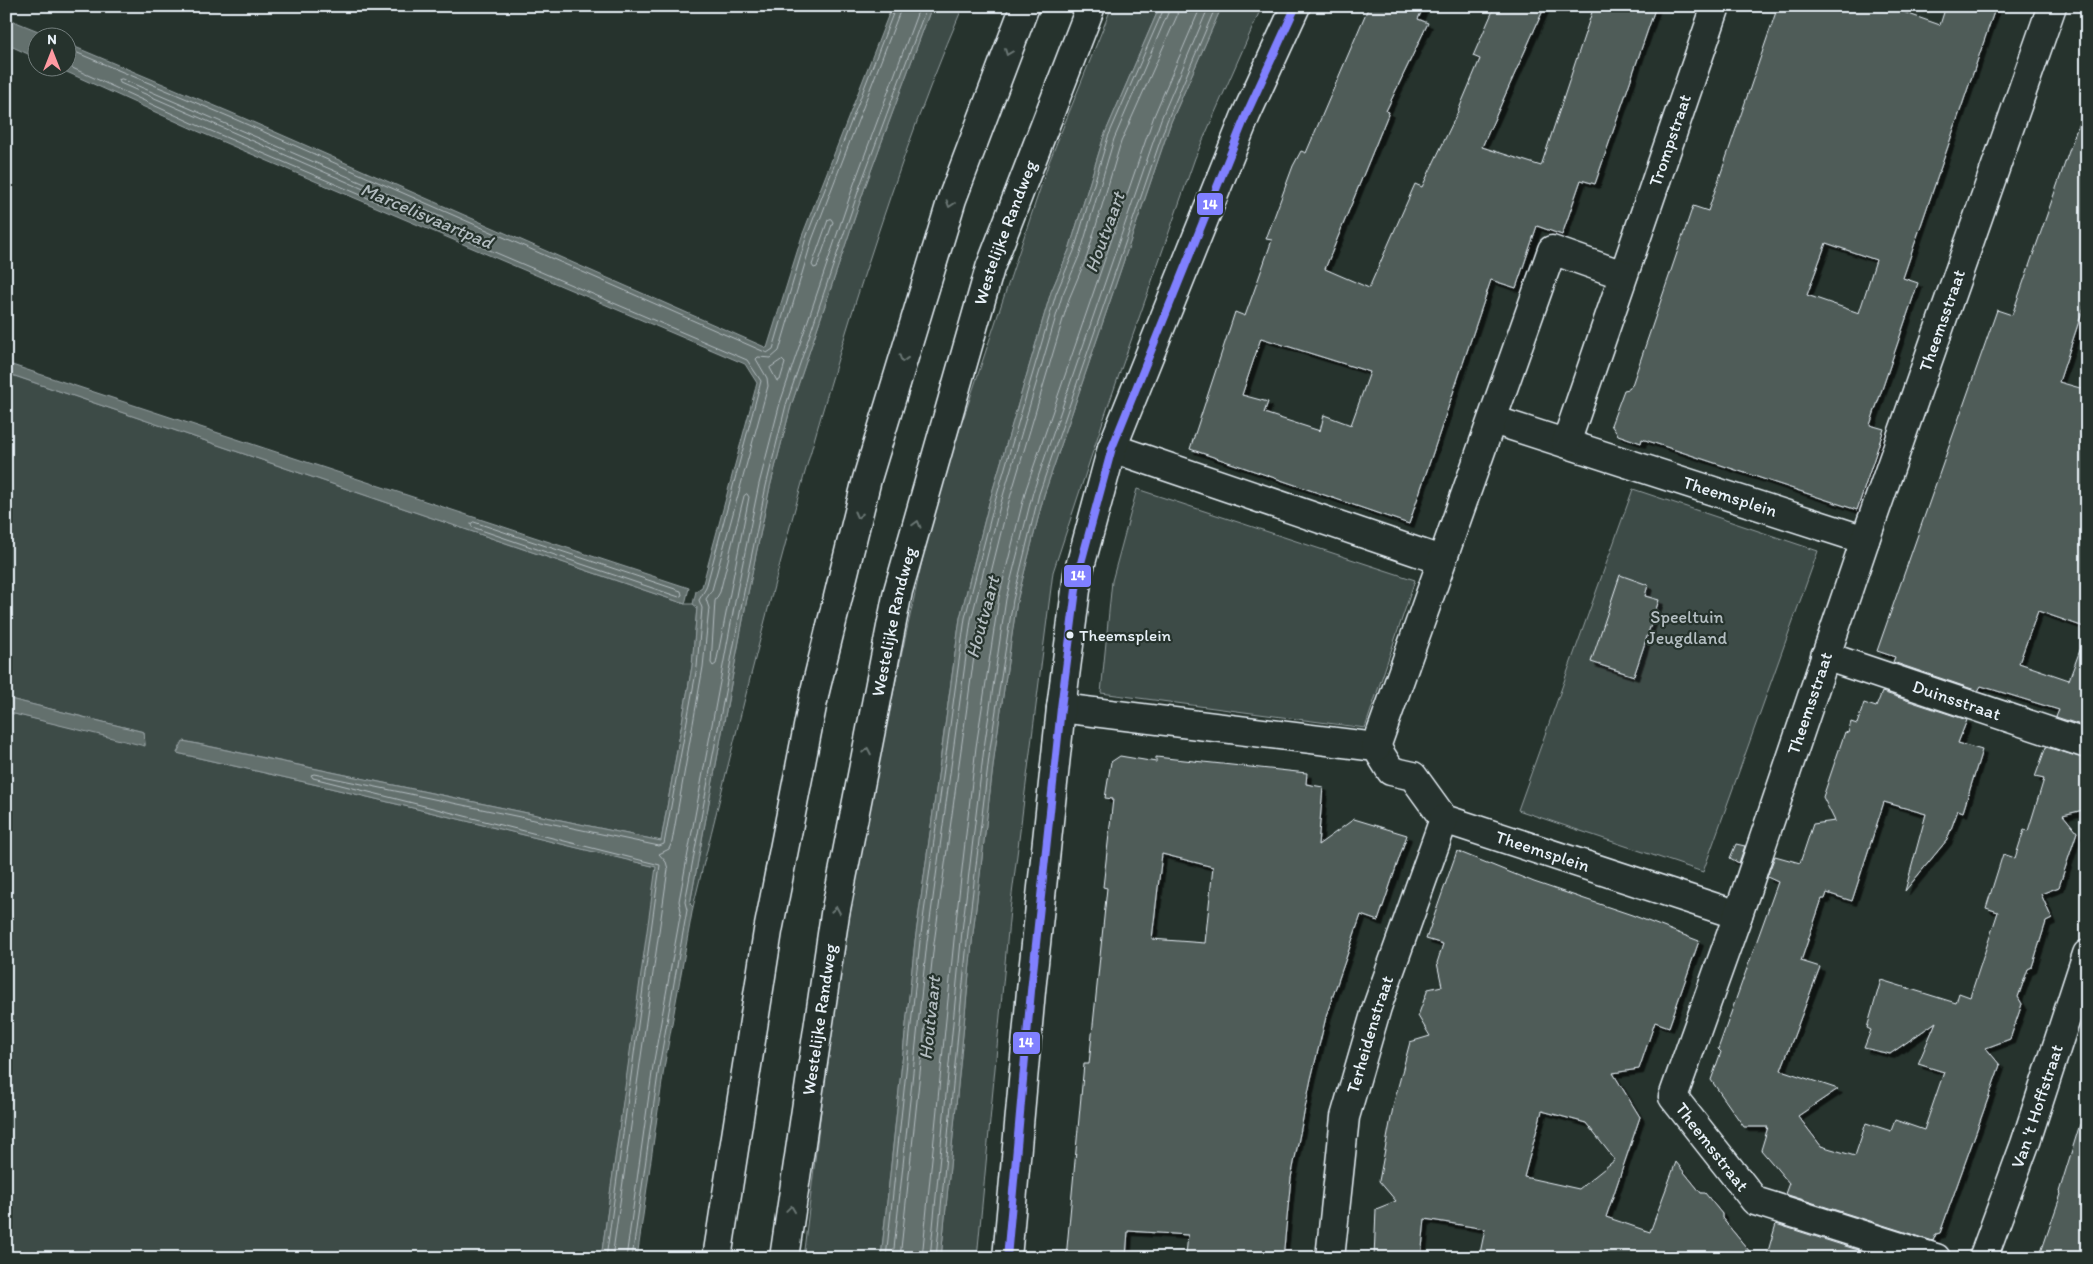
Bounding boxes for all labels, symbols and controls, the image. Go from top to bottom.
north arrow [28,28,78,78]
text: N [47,31,57,48]
one-way arrow [1004,47,1014,56]
street label: Trompstraat [1644,91,1696,189]
street label: Westelijke Randweg [969,156,1042,308]
water label: Marcelisvaartpad [357,177,498,254]
water label: Houtvaart [1079,187,1130,275]
line badge: 14 [1196,192,1224,216]
text: 14 [1203,196,1218,213]
one-way arrow [946,199,956,207]
street label: Theemsstraat [1914,266,1970,375]
one-way arrow [898,355,908,363]
street label: Theemsplein [1680,471,1780,522]
one-way arrow [853,511,864,520]
one-way arrow [912,520,922,529]
street label: Westelijke Randweg [867,543,921,698]
line badge: 14 [1063,564,1092,588]
text: 14 [1071,567,1086,584]
water label: Houtvaart [961,572,1005,661]
park label: Speeltuin Jeugdland [1647,606,1728,649]
place label: Theemsplein [1079,625,1172,645]
marker: Theemsplein [1065,630,1075,640]
street label: Theemsstraat [1782,649,1837,757]
street label: Duinsstraat [1910,675,2004,725]
one-way arrow [861,746,872,755]
street label: Theemsplein [1493,826,1592,877]
one-way arrow [830,906,840,915]
street label: Westelijke Randweg [797,942,842,1097]
street label: Terheidenstraat [1341,972,1398,1096]
water label: Houtvaart [914,973,945,1061]
line badge: 14 [1012,1031,1041,1055]
text: 14 [1019,1034,1034,1051]
street label: Van 't Hoffstraat [2006,1041,2068,1171]
street label: Theemsstraat [1670,1098,1754,1196]
one-way arrow [785,1205,795,1214]

